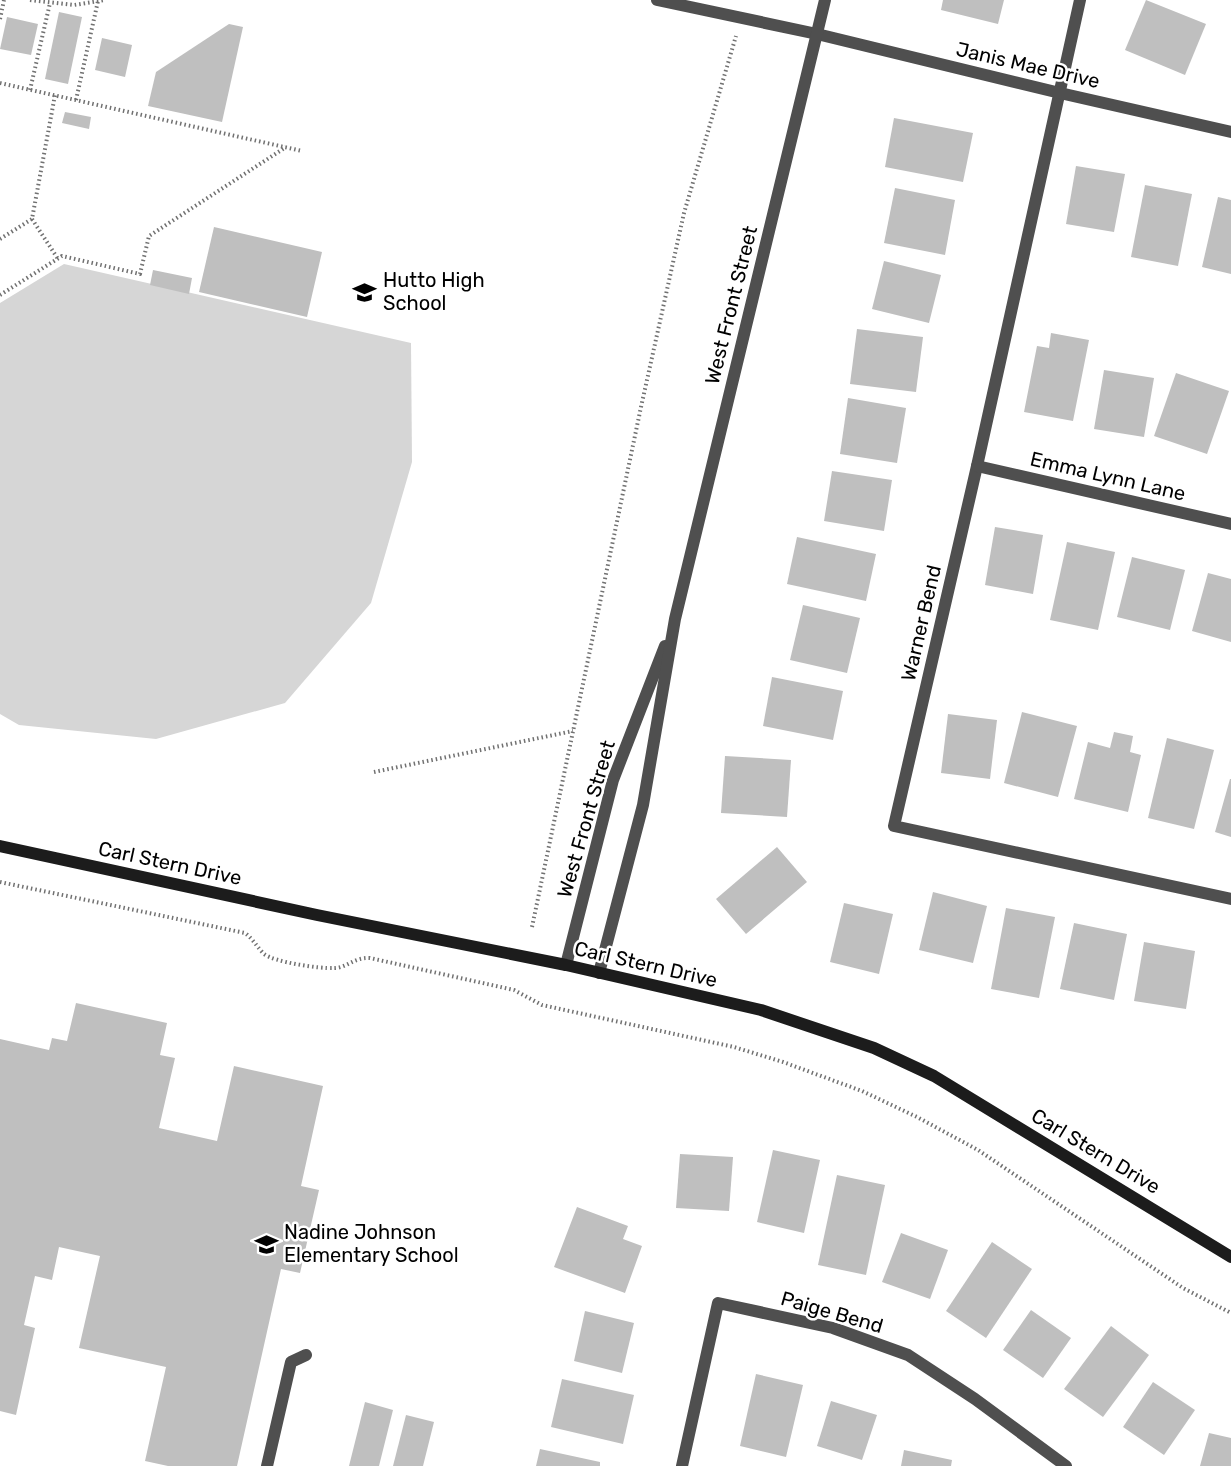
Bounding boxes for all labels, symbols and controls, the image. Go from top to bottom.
street label: Janis Mae Drive [954,37,1102,93]
street label: West Front Street [700,223,762,387]
place label: Hutto High School [383,268,485,315]
school or university icon: Hutto High School [352,279,378,305]
street label: Emma Lynn Lane [1028,446,1188,506]
street label: Warner Bend [896,563,946,683]
street label: West Front Street [552,737,620,900]
street label: Carl Stern Drive [96,836,244,890]
street label: Carl Stern Drive [572,936,720,992]
street label: Carl Stern Drive [1027,1103,1165,1199]
place label: Nadine Johnson Elementary School [284,1220,459,1267]
school or university icon: Nadine Johnson Elementary School [253,1231,279,1257]
street label: Paige Bend [778,1286,886,1338]

